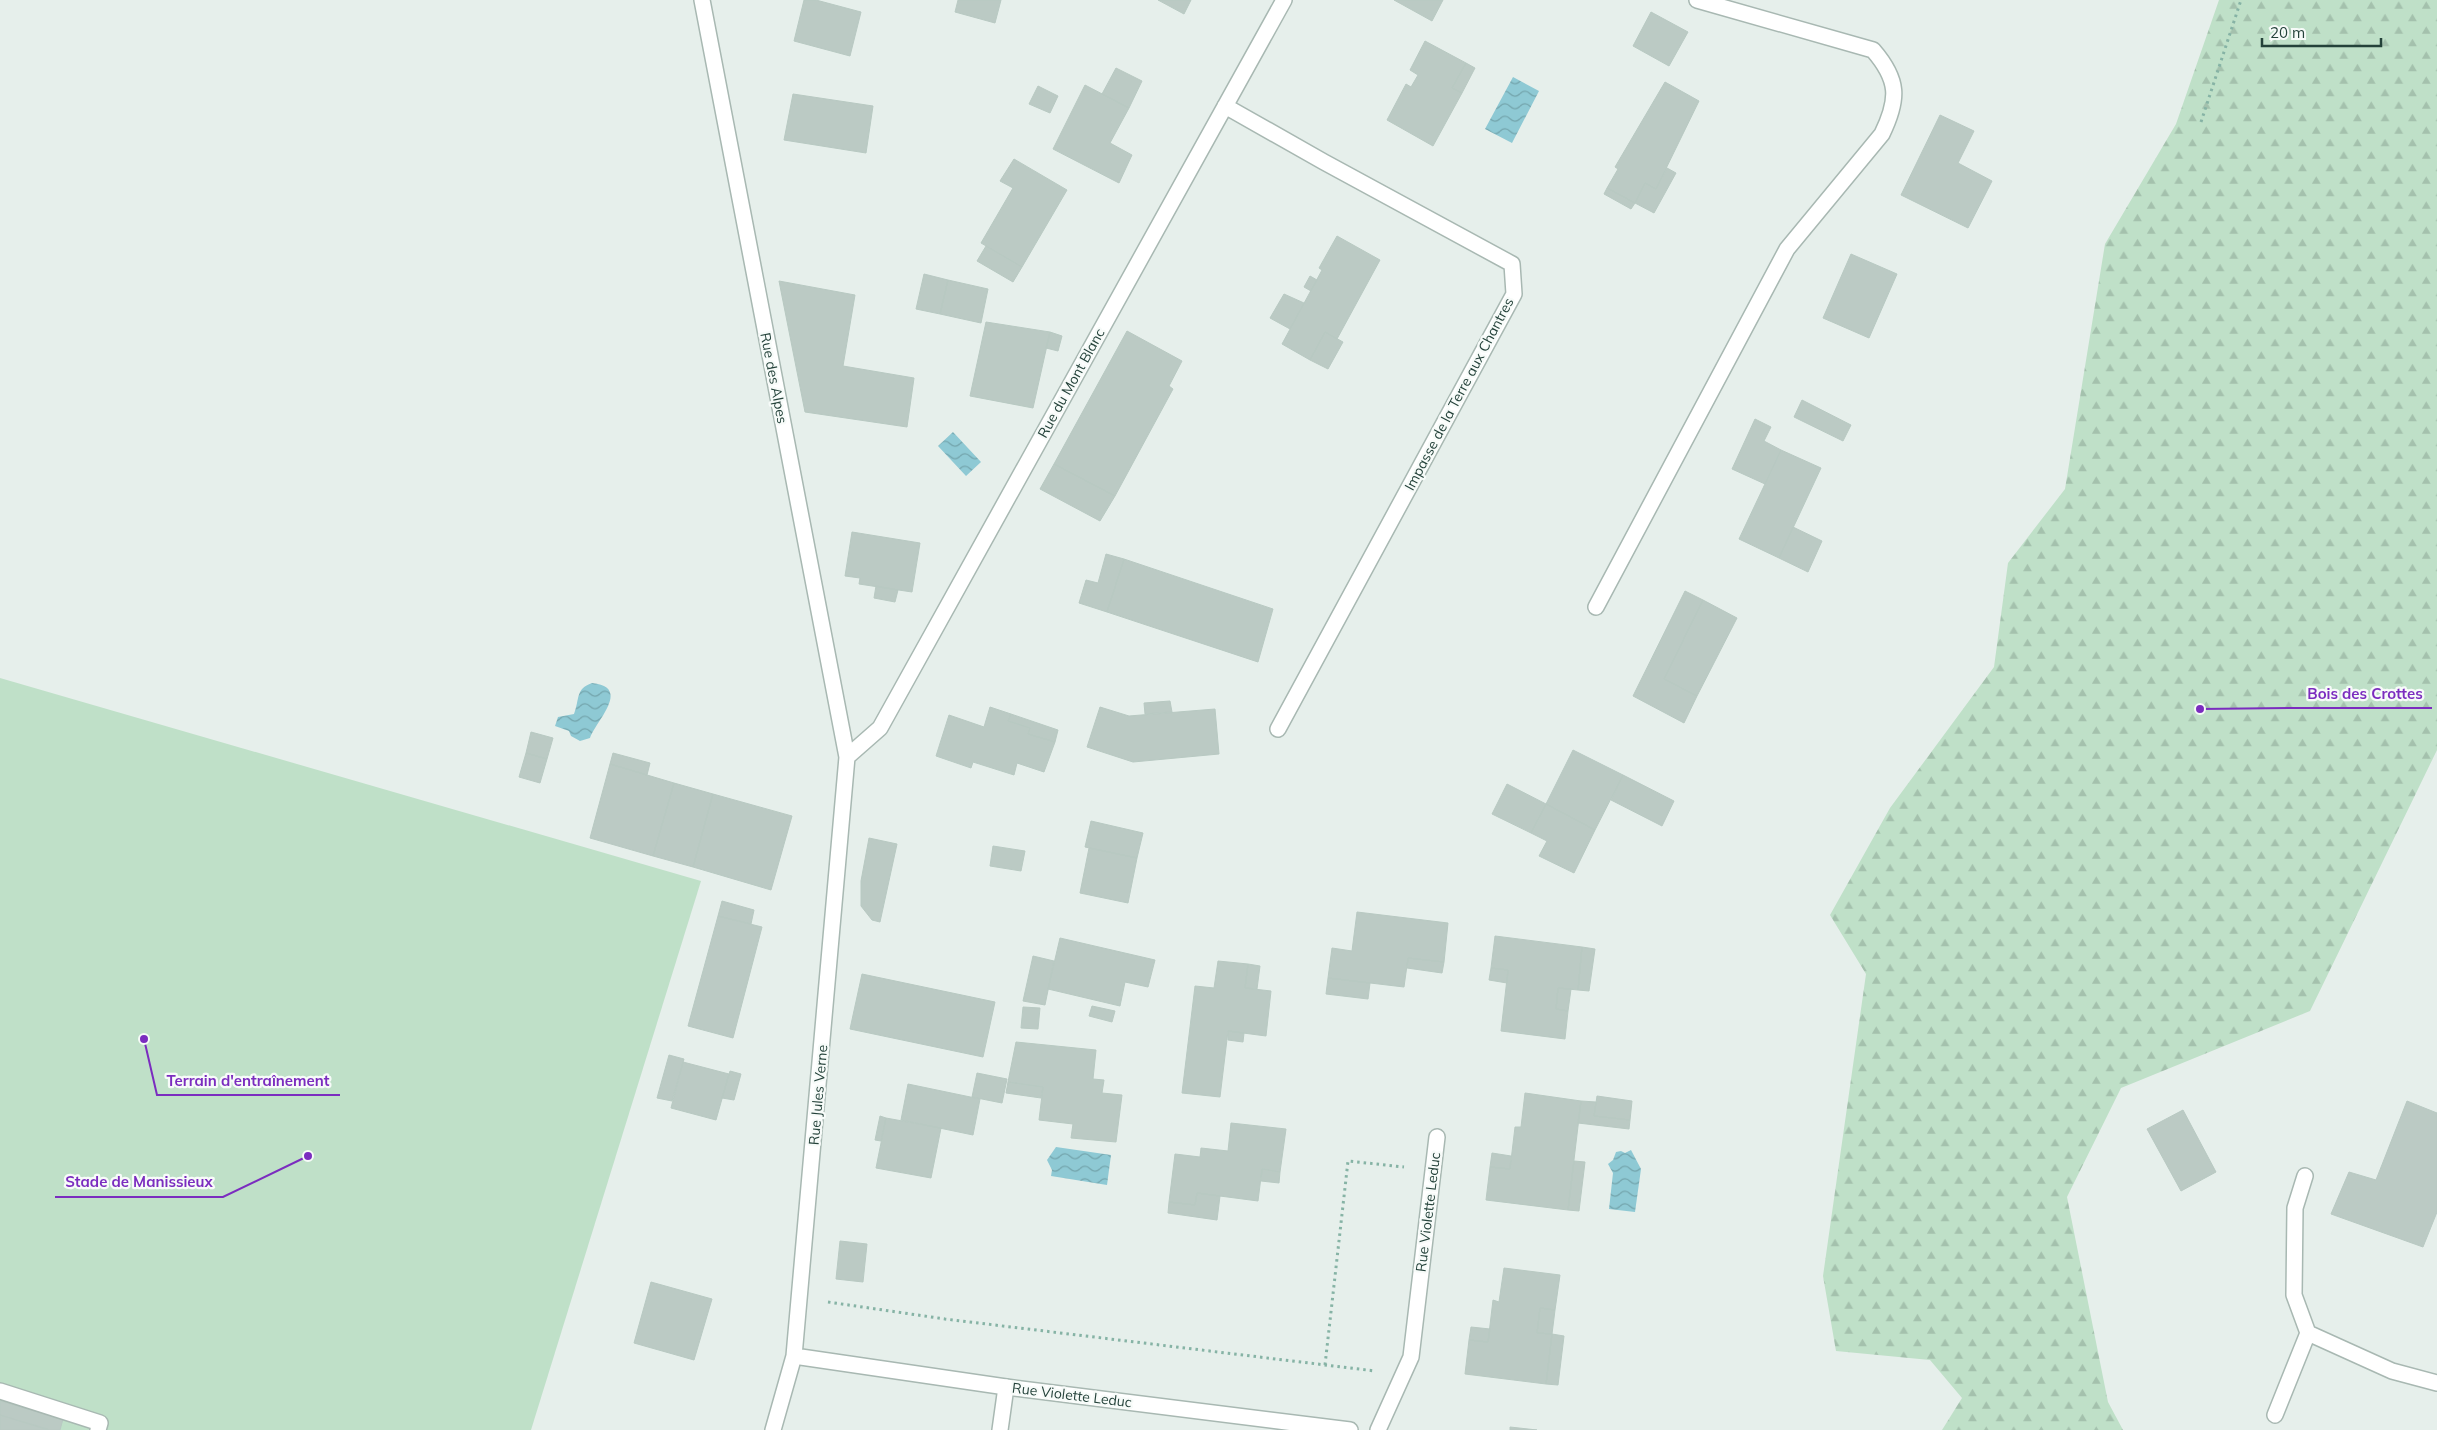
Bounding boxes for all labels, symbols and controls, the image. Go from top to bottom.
scale bar [2262,15,2381,47]
text: 20 m [2270,23,2305,42]
street label: Impasse de la Terre aux Chantres [1400,294,1518,493]
street label: Rue du Mont Blanc [1033,325,1109,441]
street label: Rue des Alpes [756,331,792,425]
callout: Bois des Crottes [2297,678,2432,708]
text: Bois des Crottes [2307,684,2423,703]
street label: Rue Jules Verne [805,1044,831,1146]
callout: Terrain d'entraînement [157,1065,340,1095]
text: Terrain d'entraînement [166,1071,330,1090]
street label: Rue Violette Leduc [1412,1151,1444,1273]
callout: Stade de Manissieux [55,1167,223,1197]
text: Stade de Manissieux [65,1172,214,1191]
street label: Rue Violette Leduc [1011,1379,1133,1411]

